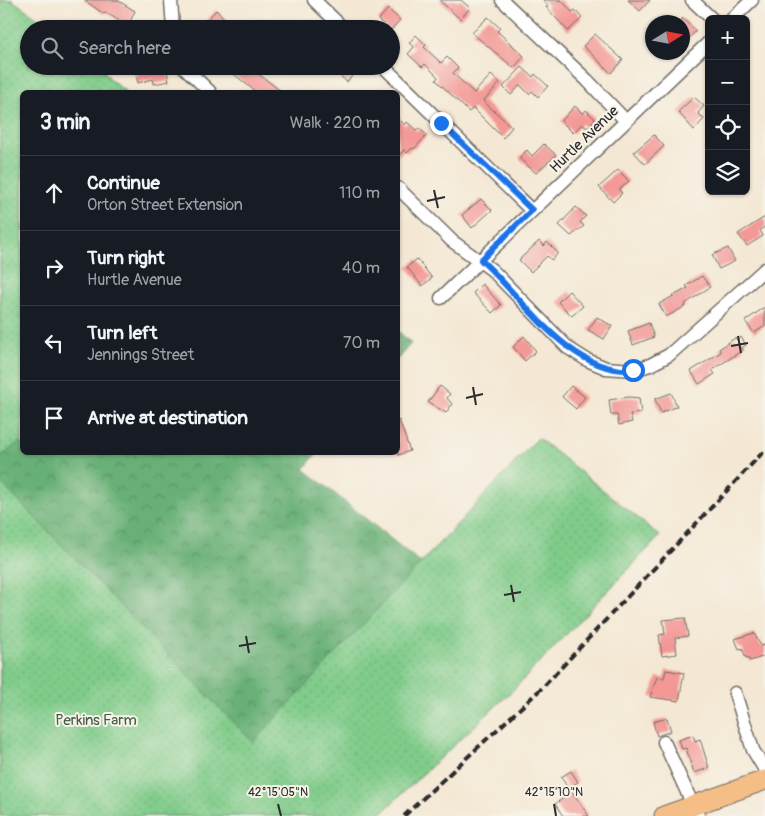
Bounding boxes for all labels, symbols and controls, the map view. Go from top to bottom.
north arrow [645,15,690,60]
map controls [705,15,750,195]
button: + [705,15,750,60]
search box [20,20,400,75]
icon: search [38,34,66,62]
text: Search here [78,36,171,60]
button: − [705,60,750,105]
street label: Hurtle Avenue [546,101,623,177]
button: locate [705,105,750,150]
text: 3 min [40,109,90,136]
route end [430,112,453,135]
text: Walk · 220 m [290,113,380,133]
button: layers [705,150,750,195]
text: Continue [87,171,160,195]
icon: ahead [40,179,68,207]
text: 110 m [339,183,380,203]
text: Orton Street Extension [87,195,243,215]
text: Turn right [87,246,165,270]
icon: right [40,254,68,282]
text: 40 m [342,258,380,278]
text: Hurtle Avenue [87,270,182,290]
text: Turn left [87,321,157,345]
icon: left [40,329,68,357]
text: 70 m [343,333,380,353]
text: Jennings Street [87,345,194,365]
route start [622,359,645,382]
icon: arrive [40,404,68,432]
text: Arrive at destination [87,406,248,430]
park label: Perkins Farm [55,711,137,730]
text: 42°15'05"N [248,785,308,800]
text: 42°15'10"N [525,785,583,800]

